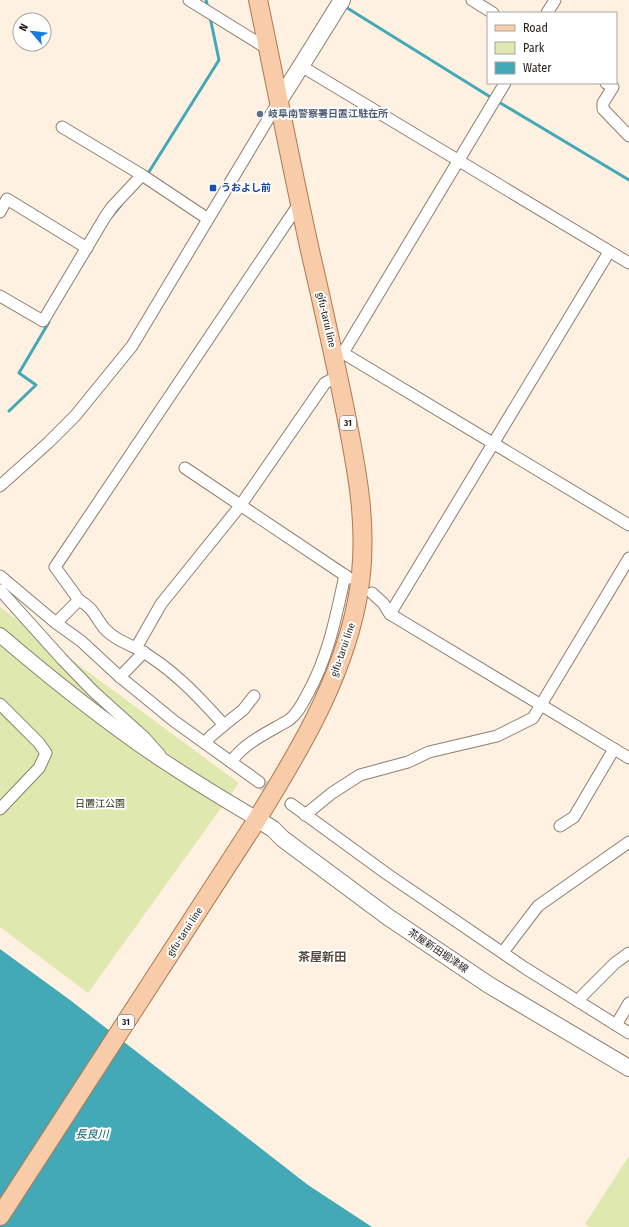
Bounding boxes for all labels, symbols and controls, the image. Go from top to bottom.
north arrow [12,12,52,52]
legend [487,12,617,84]
text: Road [523,21,548,35]
text: N [16,22,31,34]
text: Park [523,41,545,55]
text: Water [523,61,552,75]
place label: 岐阜南警察署日置江駐在所 [268,108,388,120]
marker: 岐阜南警察署日置江駐在所 [255,109,265,119]
place label: うおよし前 [221,182,271,194]
marker: うおよし前 [208,183,218,193]
street label: gifu-tarui line [314,291,338,349]
road number: 31 [340,416,356,430]
street label: gifu-tarui line [328,621,358,679]
park label: 日置江公園 [75,798,125,810]
street label: gifu-tarui line [165,905,205,959]
street label: 茶屋新田堀津線 [406,926,470,976]
district label: 茶屋新田 [298,950,346,964]
road number: 31 [118,1015,134,1029]
water label: 長良川 [76,1128,109,1141]

